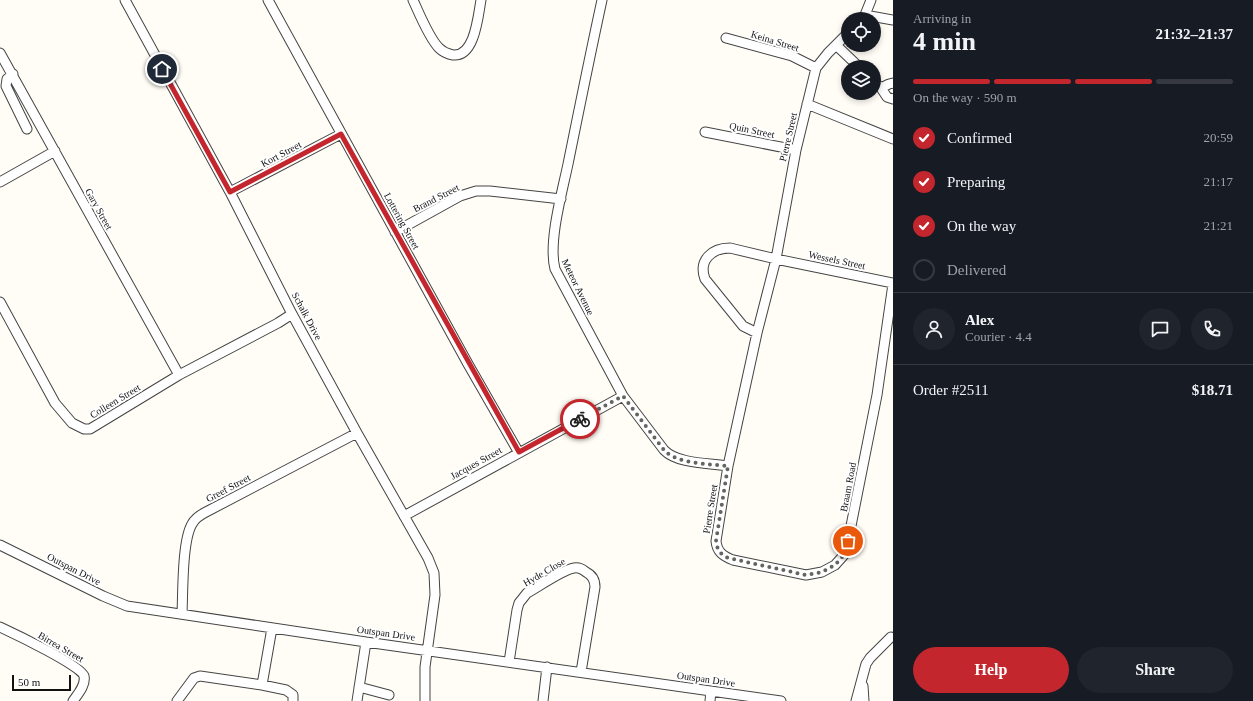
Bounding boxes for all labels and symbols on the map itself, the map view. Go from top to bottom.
street label: Keina Street [750,28,801,54]
pin [145,52,179,86]
street label: Pierre Street [777,111,799,162]
street label: Quin Street [728,120,776,140]
street label: Kort Street [259,139,303,169]
street label: Brand Street [411,182,461,214]
street label: Gary Street [83,186,115,232]
street label: Lottering Street [382,191,422,251]
street label: Wessels Street [808,249,867,271]
street label: Meteor Avenue [560,257,597,317]
street label: Schalk Drive [290,290,324,342]
street label: Colleen Street [88,382,142,420]
courier [560,399,600,439]
street label: Jacques Street [448,444,504,482]
street label: Braam Road [838,461,858,513]
street label: Greef Street [204,472,252,504]
street label: Pierre Street [701,483,719,534]
pin [831,524,865,558]
street label: Outspan Drive [45,551,103,587]
street label: Hyde Close [521,555,568,589]
street label: Outspan Drive [356,623,416,643]
street label: Birrea Street [36,630,86,665]
street label: Outspan Drive [676,669,736,689]
scale bar [12,673,71,692]

